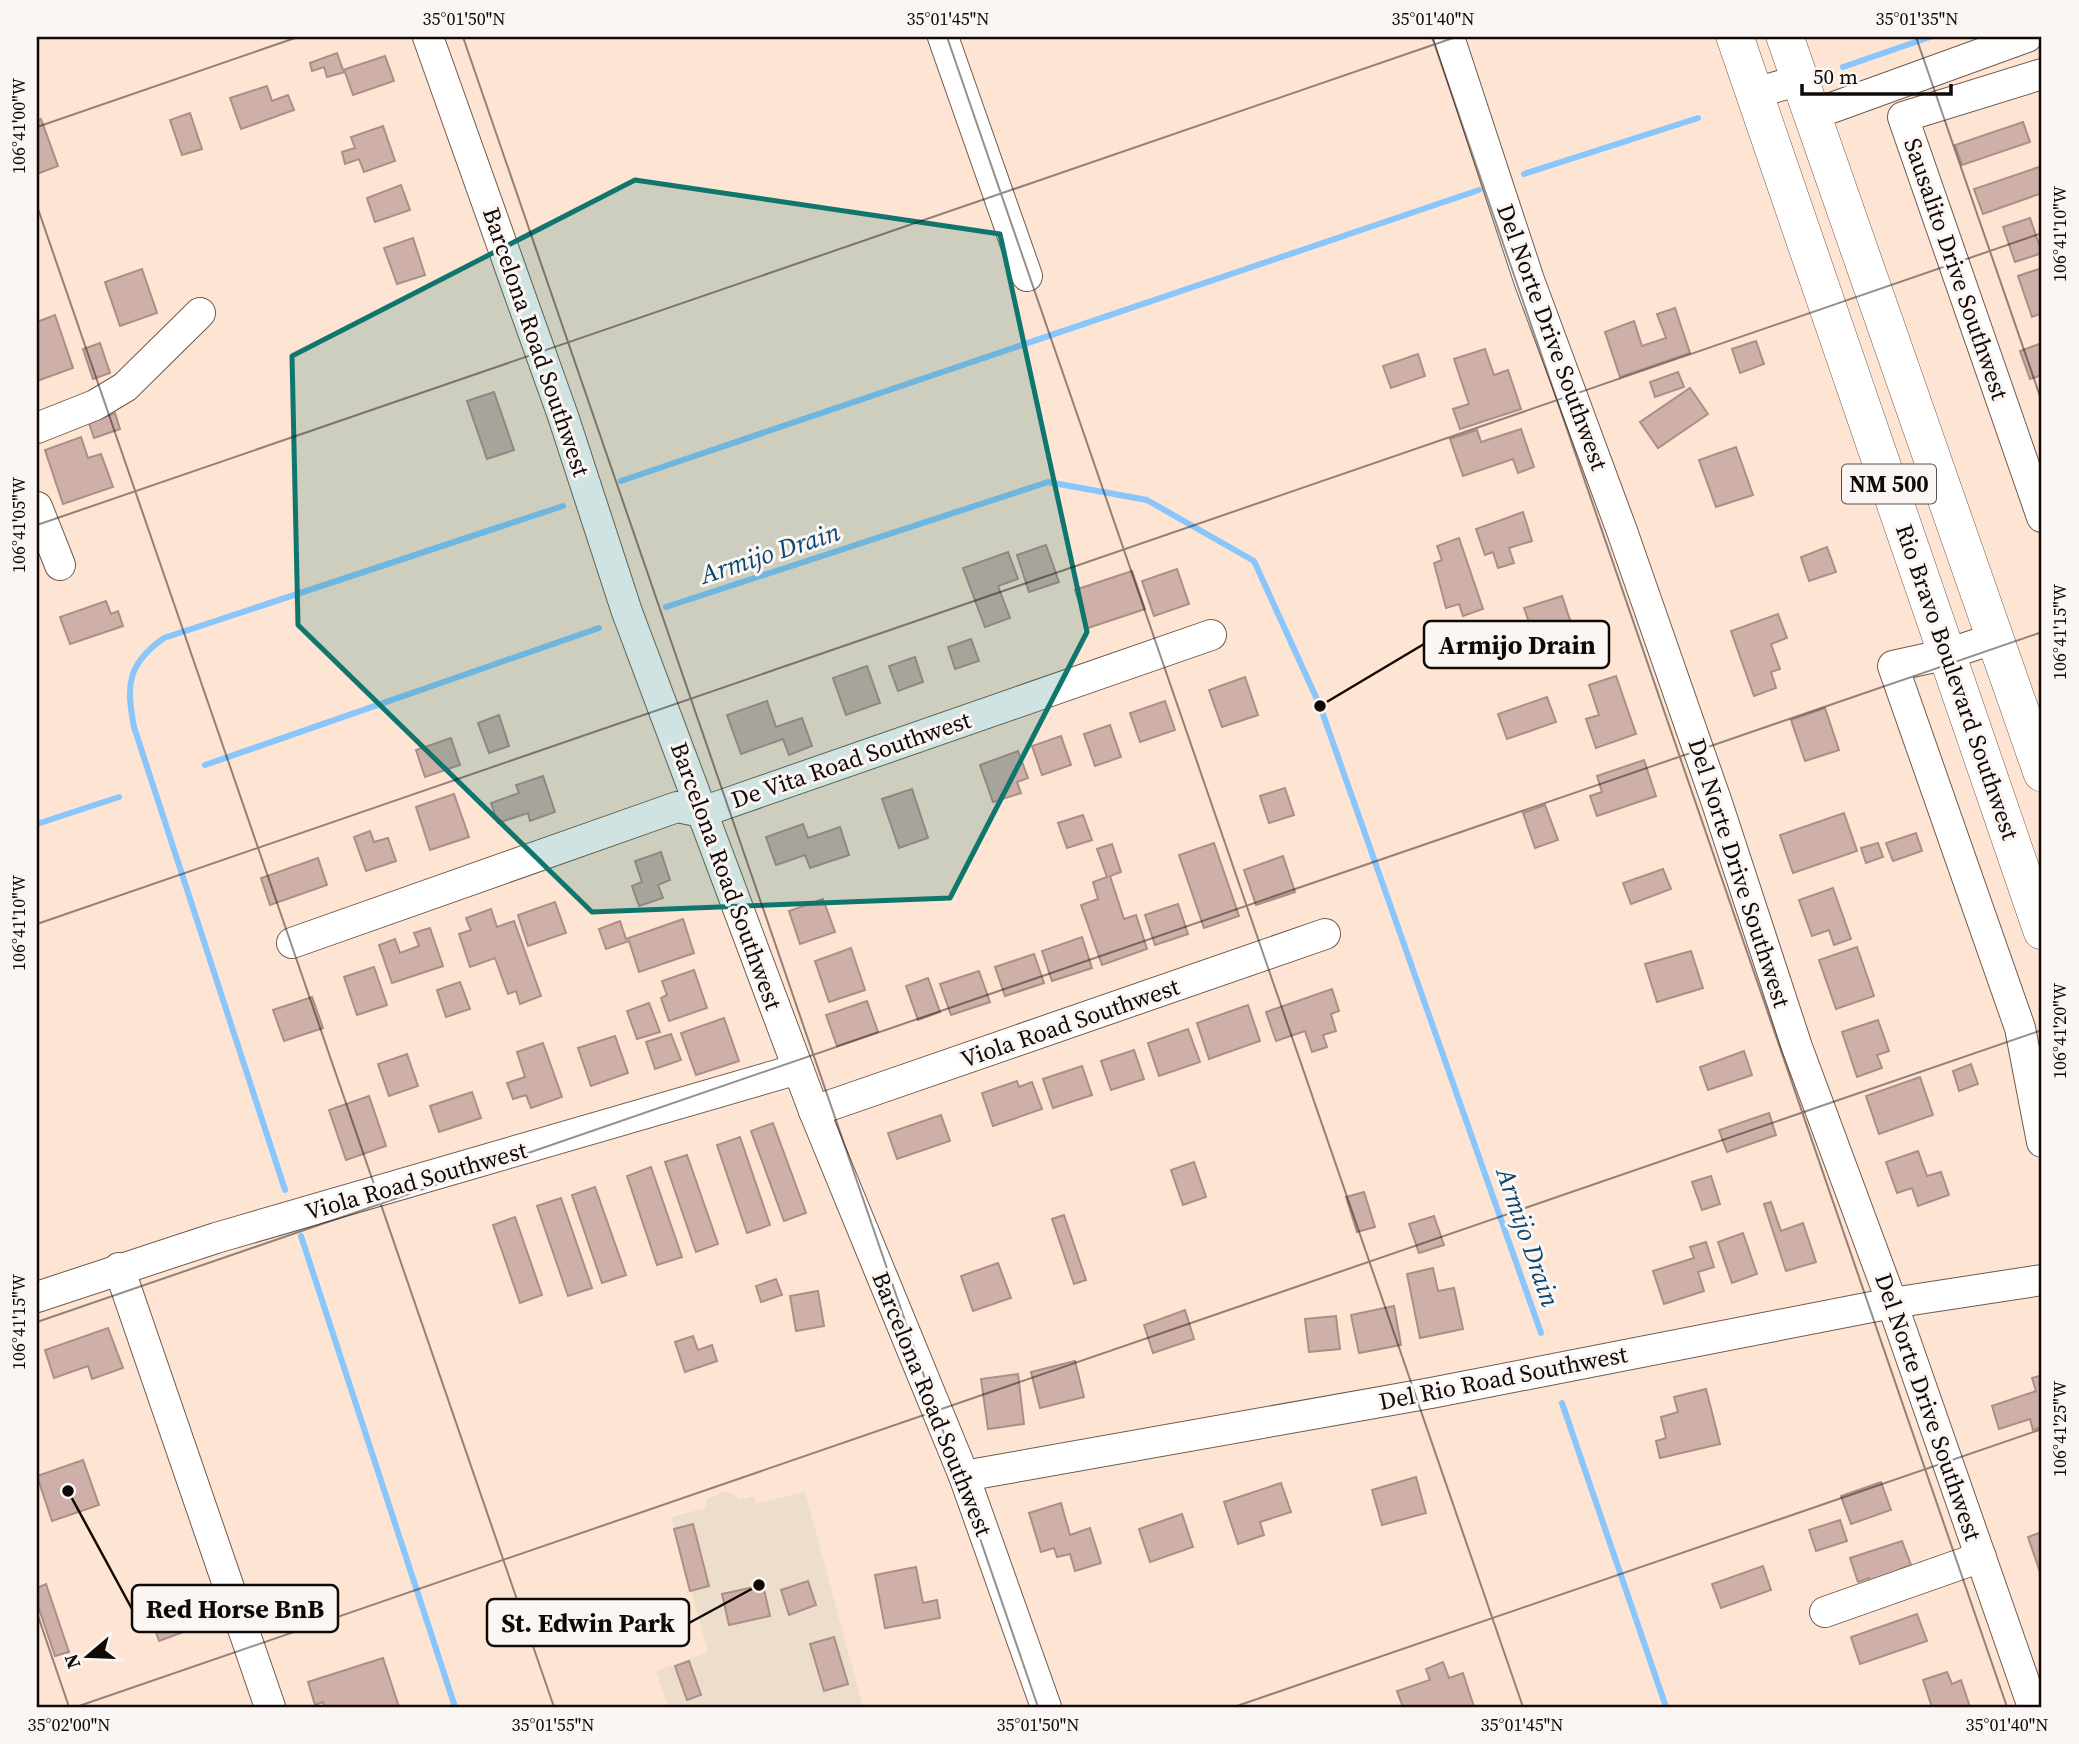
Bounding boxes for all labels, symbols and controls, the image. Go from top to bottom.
text: 35°01'50"N [423,6,505,31]
text: 35°01'45"N [907,6,989,31]
text: 35°01'40"N [1392,6,1474,31]
text: 35°01'35"N [1876,6,1958,31]
scale bar [1802,52,1951,96]
text: 50 m [1813,62,1858,91]
text: 106°41'00"W [6,77,31,174]
street label: Sausalito Drive Southwest [1896,134,2017,404]
text: 106°41'10"W [2047,185,2072,282]
street label: Del Norte Drive Southwest [1489,199,1616,475]
street label: Barcelona Road Southwest [475,203,598,481]
road number: NM 500 [1842,464,1936,504]
text: 106°41'05"W [6,476,31,573]
water label: Armijo Drain [694,513,845,593]
street label: Rio Bravo Boulevard Southwest [1888,520,2027,844]
text: 106°41'15"W [2047,583,2072,680]
callout: Armijo Drain [1424,621,1609,668]
text: Armijo Drain [1438,627,1596,663]
street label: De Vita Road Southwest [727,703,975,816]
street label: Del Norte Drive Southwest [1680,734,1799,1012]
street label: Barcelona Road Southwest [663,737,790,1014]
text: 106°41'10"W [6,874,31,971]
street label: Viola Road Southwest [956,970,1184,1075]
text: 106°41'20"W [2047,982,2072,1079]
street label: Viola Road Southwest [301,1133,531,1228]
water label: Armijo Drain [1487,1161,1569,1312]
street label: Barcelona Road Southwest [864,1267,1001,1541]
street label: Del Norte Drive Southwest [1867,1269,1990,1545]
text: 106°41'15"W [6,1273,31,1370]
street label: Del Rio Road Southwest [1376,1337,1630,1418]
text: 106°41'25"W [2047,1380,2072,1477]
callout: Red Horse BnB [132,1585,338,1632]
text: Red Horse BnB [146,1591,324,1627]
callout: St. Edwin Park [487,1599,689,1646]
text: St. Edwin Park [501,1605,675,1641]
north arrow [52,1622,122,1692]
text: N [57,1651,86,1672]
text: 35°02'00"N [28,1712,110,1737]
text: 35°01'55"N [512,1712,594,1737]
text: 35°01'50"N [997,1712,1079,1737]
text: 35°01'45"N [1481,1712,1563,1737]
text: 35°01'40"N [1966,1712,2048,1737]

